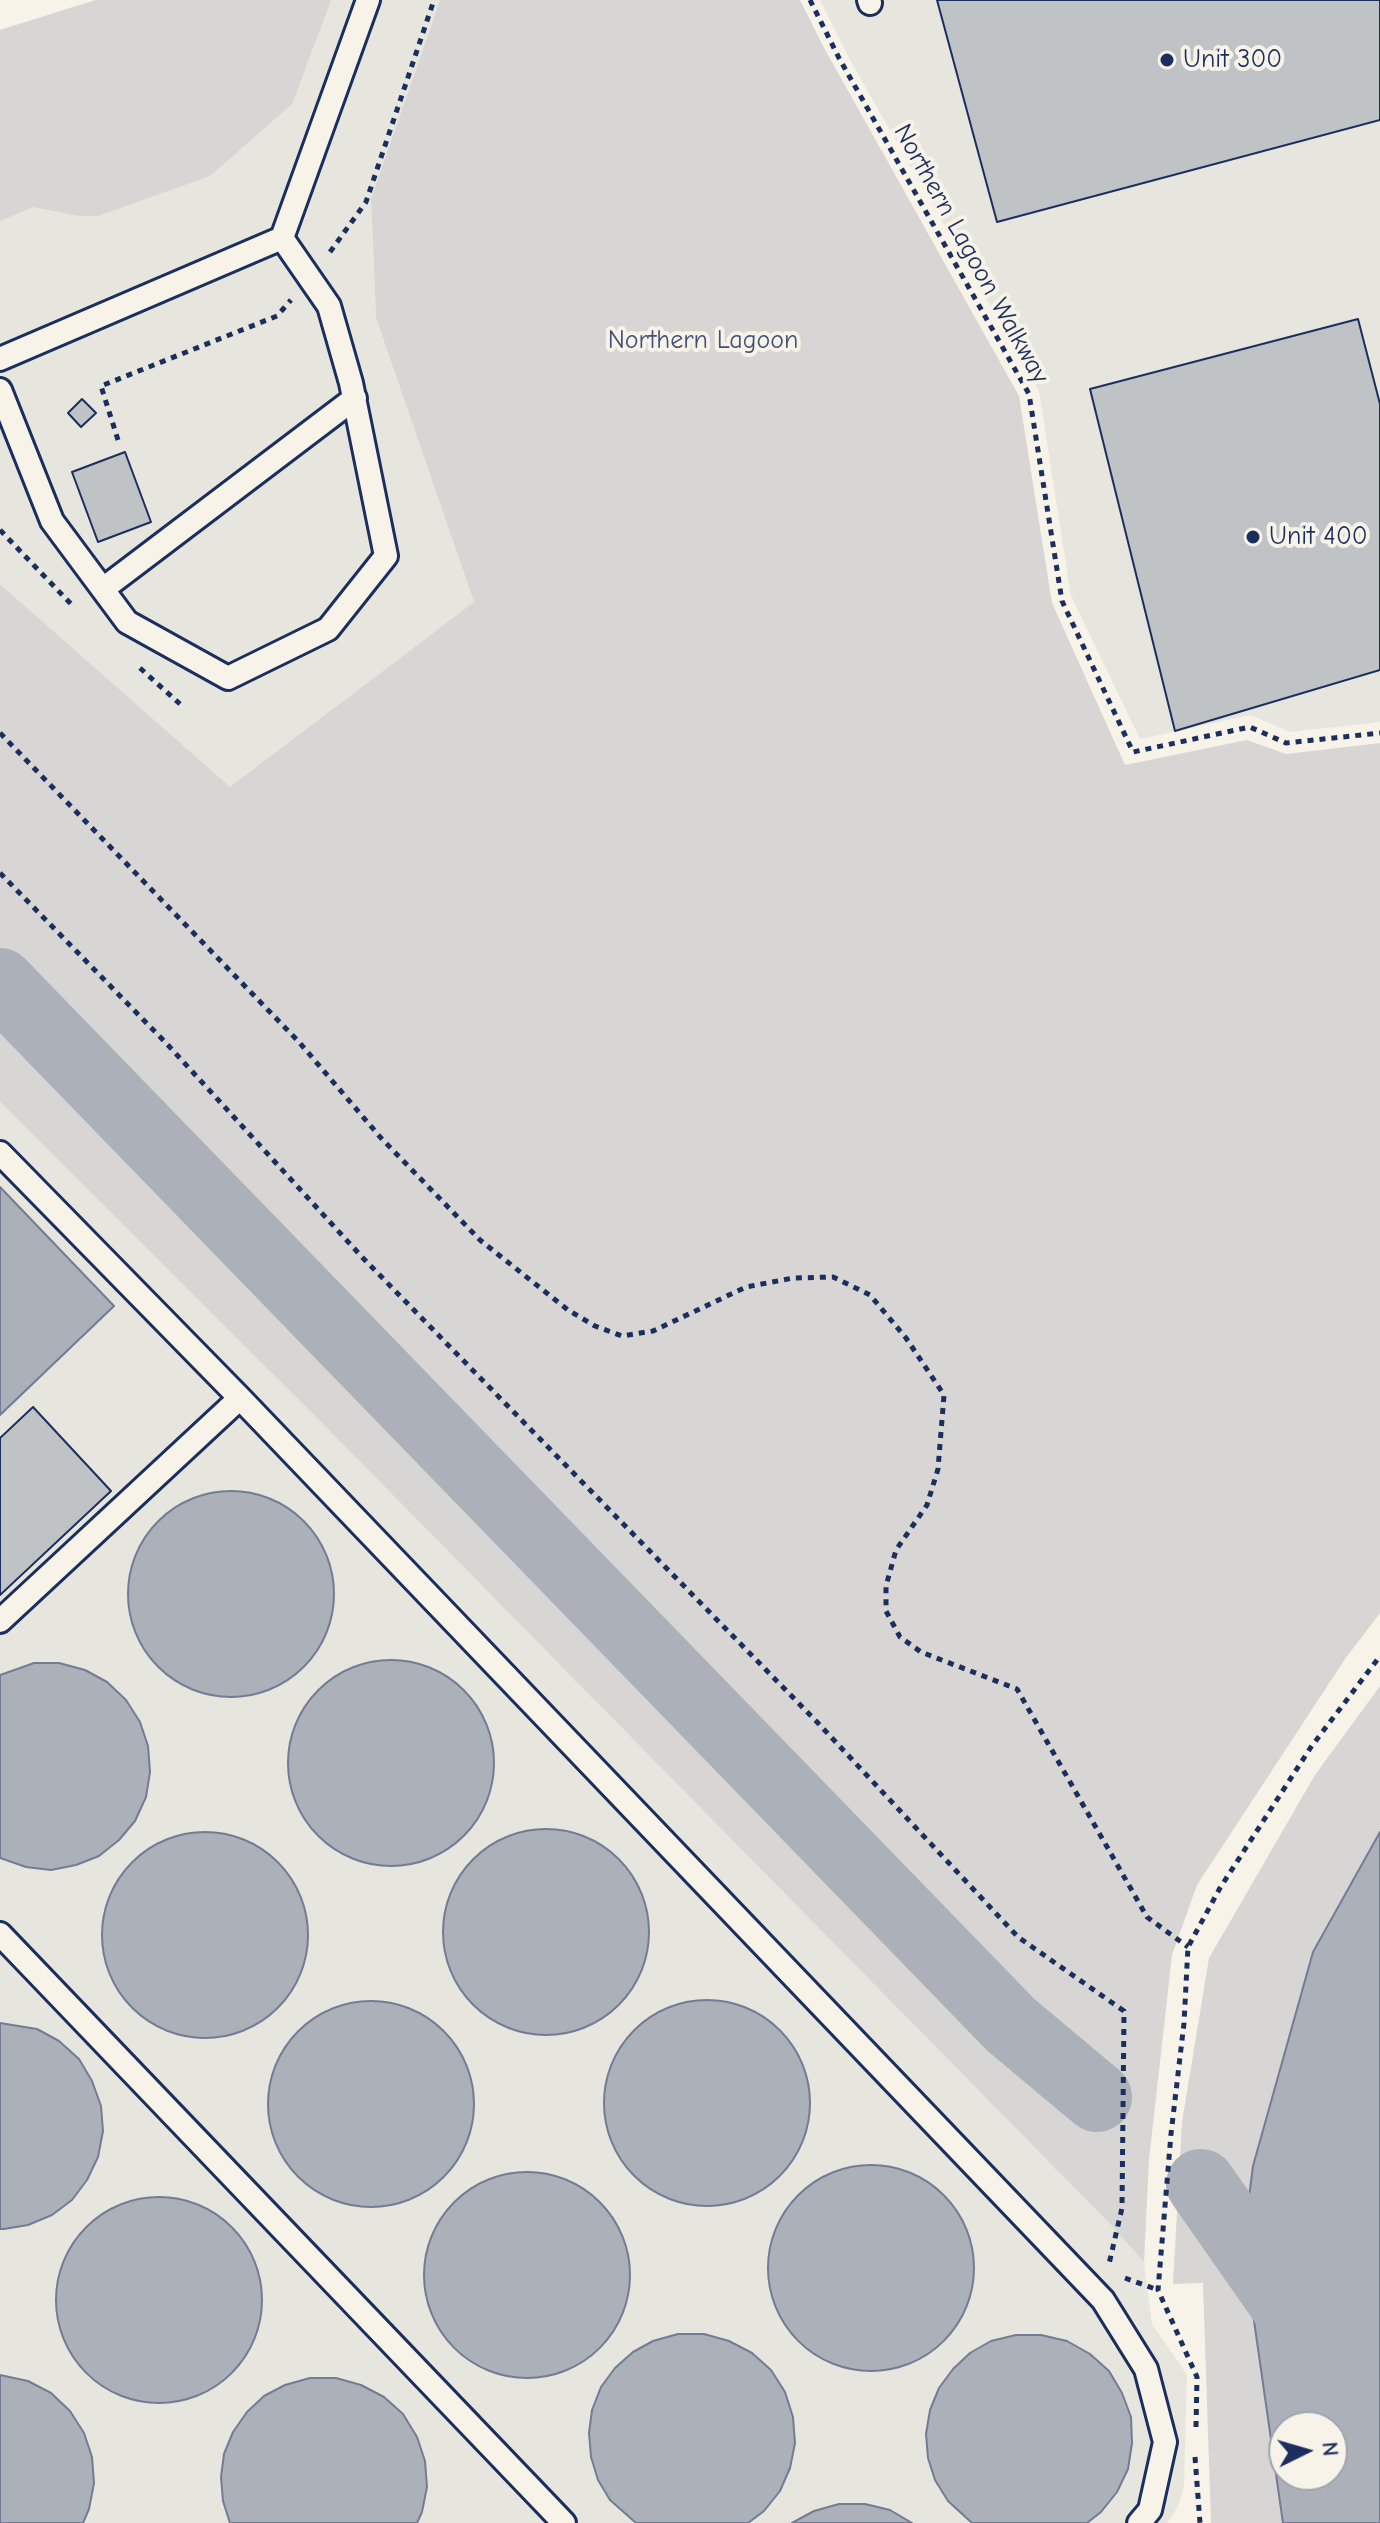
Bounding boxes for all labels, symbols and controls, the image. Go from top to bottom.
place label: Unit 300 [1183,44,1282,76]
marker: Unit 300 [1158,51,1176,69]
street label: Northern Lagoon Walkway [887,119,1055,389]
park label: Northern Lagoon [608,325,798,357]
place label: Unit 400 [1269,521,1368,553]
marker: Unit 400 [1244,528,1262,546]
north arrow [1268,2411,1348,2491]
text: N [1316,2441,1343,2457]

